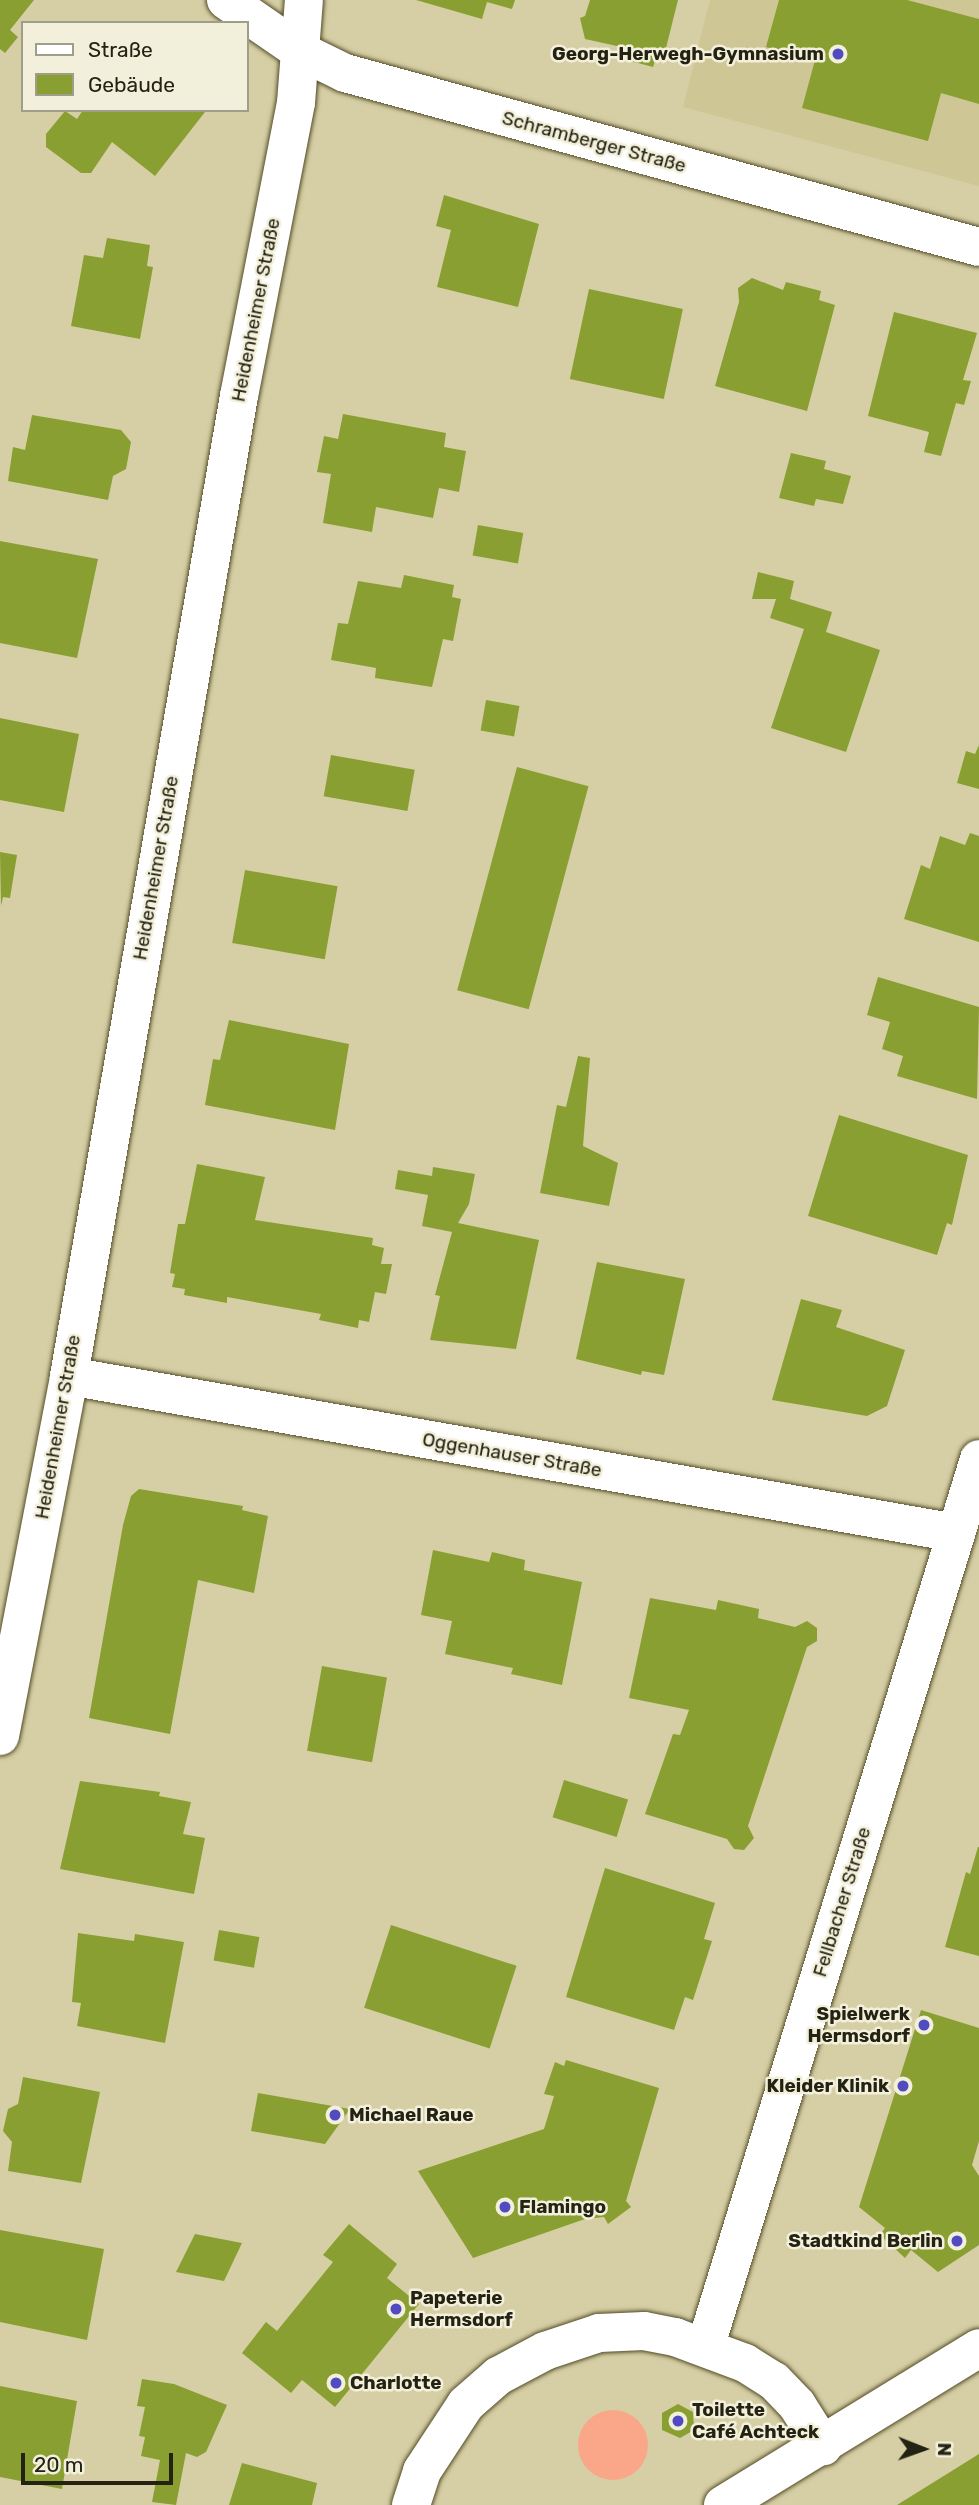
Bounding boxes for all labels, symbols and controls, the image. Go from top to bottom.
legend [21,21,248,112]
text: Straße [88,37,153,62]
place label: Georg-Herwegh-Gymnasium [552,43,824,65]
marker: Georg-Herwegh-Gymnasium [830,46,846,62]
text: Gebäude [88,72,175,97]
street label: Schramberger Straße [499,106,689,178]
street label: Heidenheimer Straße [227,216,285,404]
street label: Heidenheimer Straße [129,774,183,962]
street label: Heidenheimer Straße [31,1333,85,1521]
street label: Oggenhauser Straße [420,1428,604,1482]
street label: Fellbacher Straße [808,1824,876,1980]
place label: Spielwerk Hermsdorf [807,2003,910,2047]
marker: Spielwerk Hermsdorf [916,2017,932,2033]
place label: Kleider Klinik [766,2075,889,2097]
marker: Kleider Klinik [895,2078,911,2094]
place label: Michael Raue [349,2104,474,2126]
marker: Michael Raue [327,2107,343,2123]
place label: Flamingo [519,2196,606,2218]
marker: Flamingo [497,2199,513,2215]
place label: Stadtkind Berlin [788,2230,943,2252]
marker: Stadtkind Berlin [949,2233,965,2249]
place label: Papeterie Hermsdorf [410,2287,513,2331]
marker: Papeterie Hermsdorf [388,2301,404,2317]
place label: Charlotte [350,2372,442,2394]
marker: Charlotte [328,2375,344,2391]
place label: Toilette Café Achteck [692,2399,820,2443]
marker: Toilette Café Achteck [670,2413,686,2429]
north arrow [888,2414,958,2484]
scale bar [24,2438,177,2482]
text: N [933,2442,956,2456]
text: 20 m [34,2452,83,2477]

